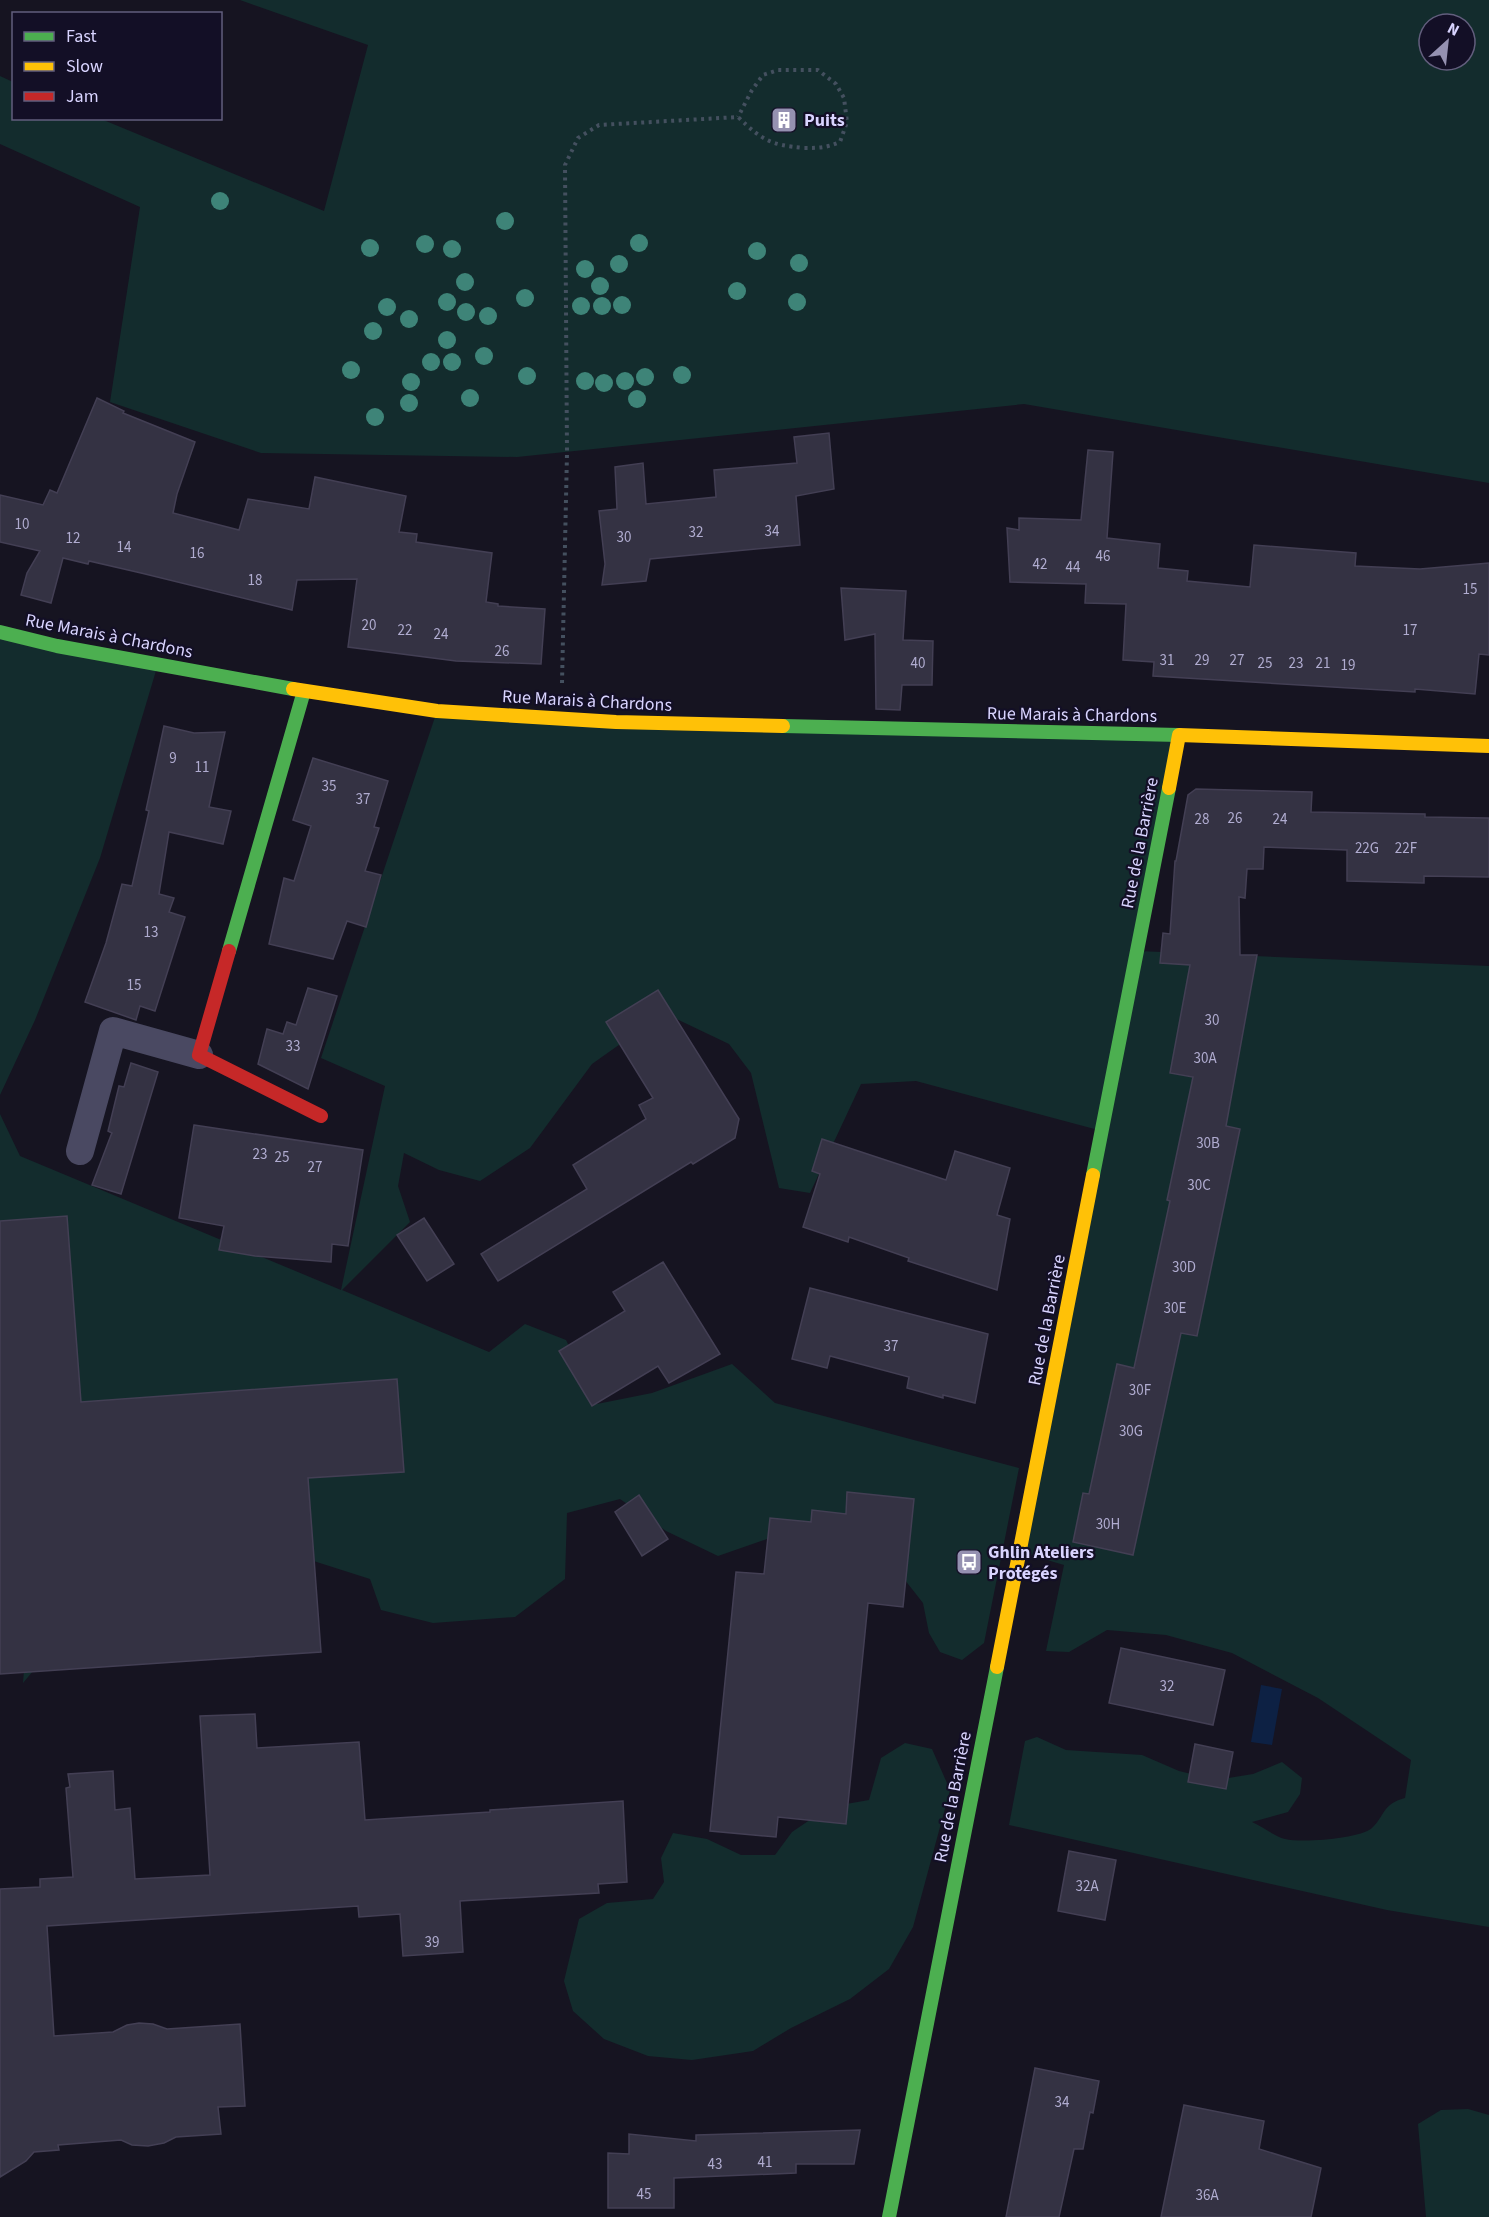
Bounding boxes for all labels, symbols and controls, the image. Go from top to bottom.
legend [12,12,222,120]
north arrow [1417,12,1477,72]
text: N [1444,17,1463,42]
text: Fast [66,24,97,49]
text: Slow [66,54,103,79]
text: Jam [66,84,99,109]
building icon: Puits [769,105,799,135]
place label: Puits [804,108,845,133]
house number: 10 [15,514,29,535]
house number: 34 [765,521,780,542]
house number: 32 [689,522,703,543]
house number: 30 [617,527,631,548]
house number: 12 [66,528,80,549]
house number: 14 [117,537,132,558]
house number: 16 [190,543,204,564]
house number: 46 [1096,546,1110,567]
house number: 42 [1033,554,1047,575]
house number: 44 [1066,557,1081,578]
house number: 18 [248,570,262,591]
house number: 15 [1463,579,1477,600]
street label: Rue Marais à Chardons [23,607,195,665]
house number: 20 [362,615,376,636]
house number: 22 [398,620,412,641]
house number: 17 [1403,620,1417,641]
house number: 24 [434,624,449,645]
house number: 26 [495,641,509,662]
house number: 31 [1160,650,1174,671]
house number: 29 [1195,650,1209,671]
house number: 27 [1230,650,1244,671]
house number: 40 [911,653,925,674]
house number: 25 [1258,653,1272,674]
house number: 23 [1289,653,1303,674]
house number: 21 [1316,653,1330,674]
house number: 19 [1341,655,1355,676]
street label: Rue Marais à Chardons [501,684,673,718]
street label: Rue Marais à Chardons [987,701,1157,729]
house number: 9 [169,748,177,769]
house number: 11 [195,757,209,778]
street label: Rue de la Barrière [1115,775,1165,911]
house number: 35 [322,776,336,797]
house number: 37 [356,789,370,810]
house number: 26 [1228,808,1242,829]
house number: 28 [1195,809,1209,830]
house number: 24 [1273,809,1288,830]
house number: 22G [1355,838,1379,859]
house number: 22F [1395,838,1418,859]
house number: 13 [144,922,158,943]
house number: 15 [127,975,141,996]
house number: 30 [1205,1010,1219,1031]
house number: 33 [286,1036,300,1057]
house number: 30A [1193,1048,1217,1069]
house number: 30B [1196,1133,1220,1154]
house number: 23 [253,1144,267,1165]
house number: 25 [275,1147,289,1168]
house number: 27 [308,1157,322,1178]
house number: 30C [1187,1175,1211,1196]
street label: Rue de la Barrière [1022,1252,1072,1388]
house number: 30D [1172,1257,1196,1278]
house number: 30E [1164,1298,1186,1319]
house number: 37 [884,1336,898,1357]
house number: 30F [1129,1380,1152,1401]
house number: 30G [1119,1421,1143,1442]
house number: 30H [1096,1514,1120,1535]
place label: Ghlin Ateliers Protégés [988,1540,1094,1586]
bus stop icon: Ghlin Ateliers Protégés [954,1547,984,1577]
house number: 32 [1160,1676,1174,1697]
street label: Rue de la Barrière [928,1729,978,1865]
house number: 32A [1075,1876,1099,1897]
house number: 39 [425,1932,439,1953]
house number: 34 [1055,2092,1070,2113]
house number: 41 [758,2152,772,2173]
house number: 43 [708,2154,722,2175]
house number: 45 [637,2184,651,2205]
house number: 36A [1195,2185,1219,2206]

